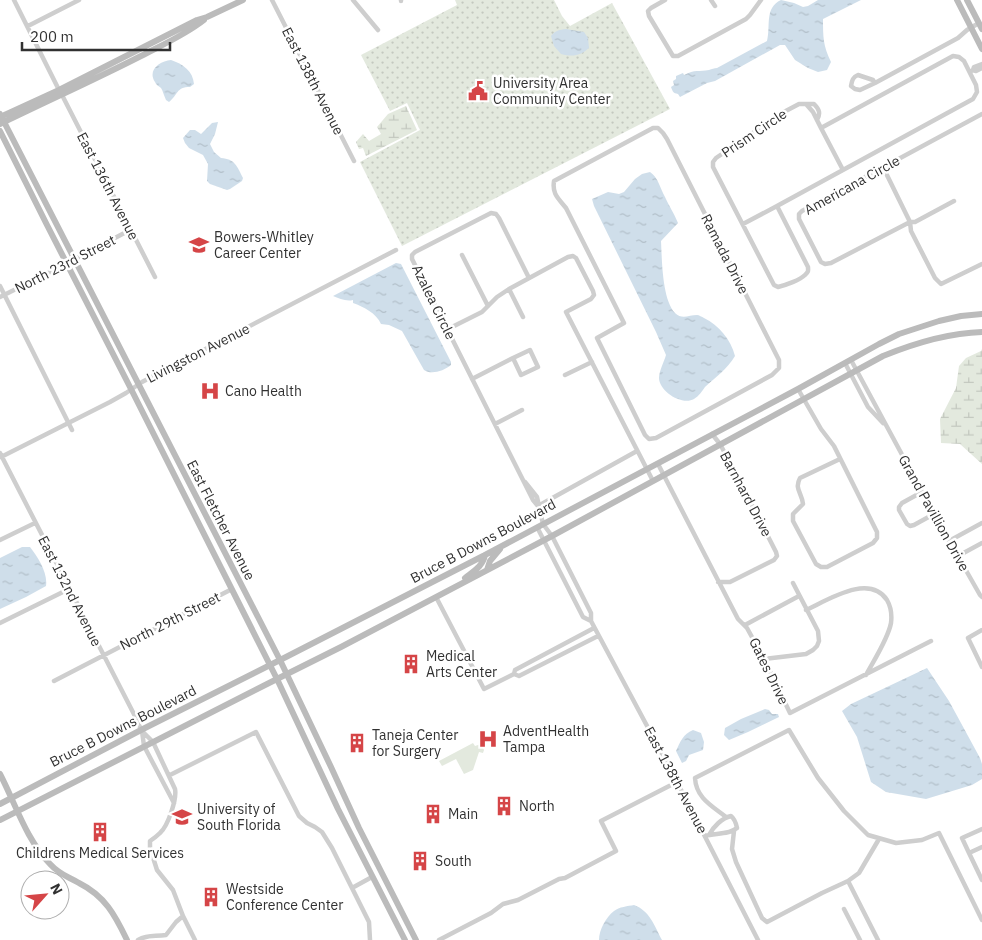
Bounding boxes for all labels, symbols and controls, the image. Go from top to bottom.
scale bar [22,20,170,52]
street label: East 138th Avenue [278,24,348,138]
text: 200 m [30,27,74,46]
place label: University Area Community Center [493,74,611,108]
public building icon: University Area Community Center [467,80,489,102]
street label: Prism Circle [718,104,790,161]
street label: East 136th Avenue [73,129,143,243]
street label: Americana Circle [801,151,903,219]
street label: Ramada Drive [697,211,753,297]
place label: Bowers-Whitley Career Center [214,228,314,262]
street label: North 23rd Street [12,231,119,297]
school or university icon: Bowers-Whitley Career Center [188,234,210,256]
street label: Azalea Circle [408,262,460,343]
street label: Livingston Avenue [143,319,253,387]
hospital icon: Cano Health [199,380,221,402]
place label: Cano Health [225,382,302,400]
street label: Barnhard Drive [716,448,776,540]
street label: Grand Pavillion Drive [895,452,974,575]
street label: East Fletcher Avenue [183,457,259,583]
street label: Bruce B Downs Boulevard [407,495,559,587]
street label: East 132nd Avenue [34,533,106,650]
street label: North 29th Street [117,588,223,654]
street label: Gates Drive [745,635,793,708]
place label: Medical Arts Center [426,647,497,681]
building icon: Medical Arts Center [400,653,422,675]
street label: Bruce B Downs Boulevard [47,681,199,771]
place label: AdventHealth Tampa [503,722,589,756]
street label: East 138th Avenue [640,723,712,837]
place label: Taneja Center for Surgery [372,726,458,760]
hospital icon: AdventHealth Tampa [477,728,499,750]
building icon: Taneja Center for Surgery [346,732,368,754]
building icon: North [493,795,515,817]
place label: North [519,797,555,815]
place label: University of South Florida [197,800,281,834]
building icon: Main [422,803,444,825]
place label: Main [448,805,478,823]
school or university icon: University of South Florida [171,806,193,828]
building icon: Childrens Medical Services [89,821,111,843]
place label: Childrens Medical Services [16,844,184,862]
building icon: South [409,850,431,872]
place label: South [435,852,472,870]
north arrow [20,870,70,920]
text: N [46,880,67,898]
place label: Westside Conference Center [226,880,343,914]
building icon: Westside Conference Center [200,886,222,908]

